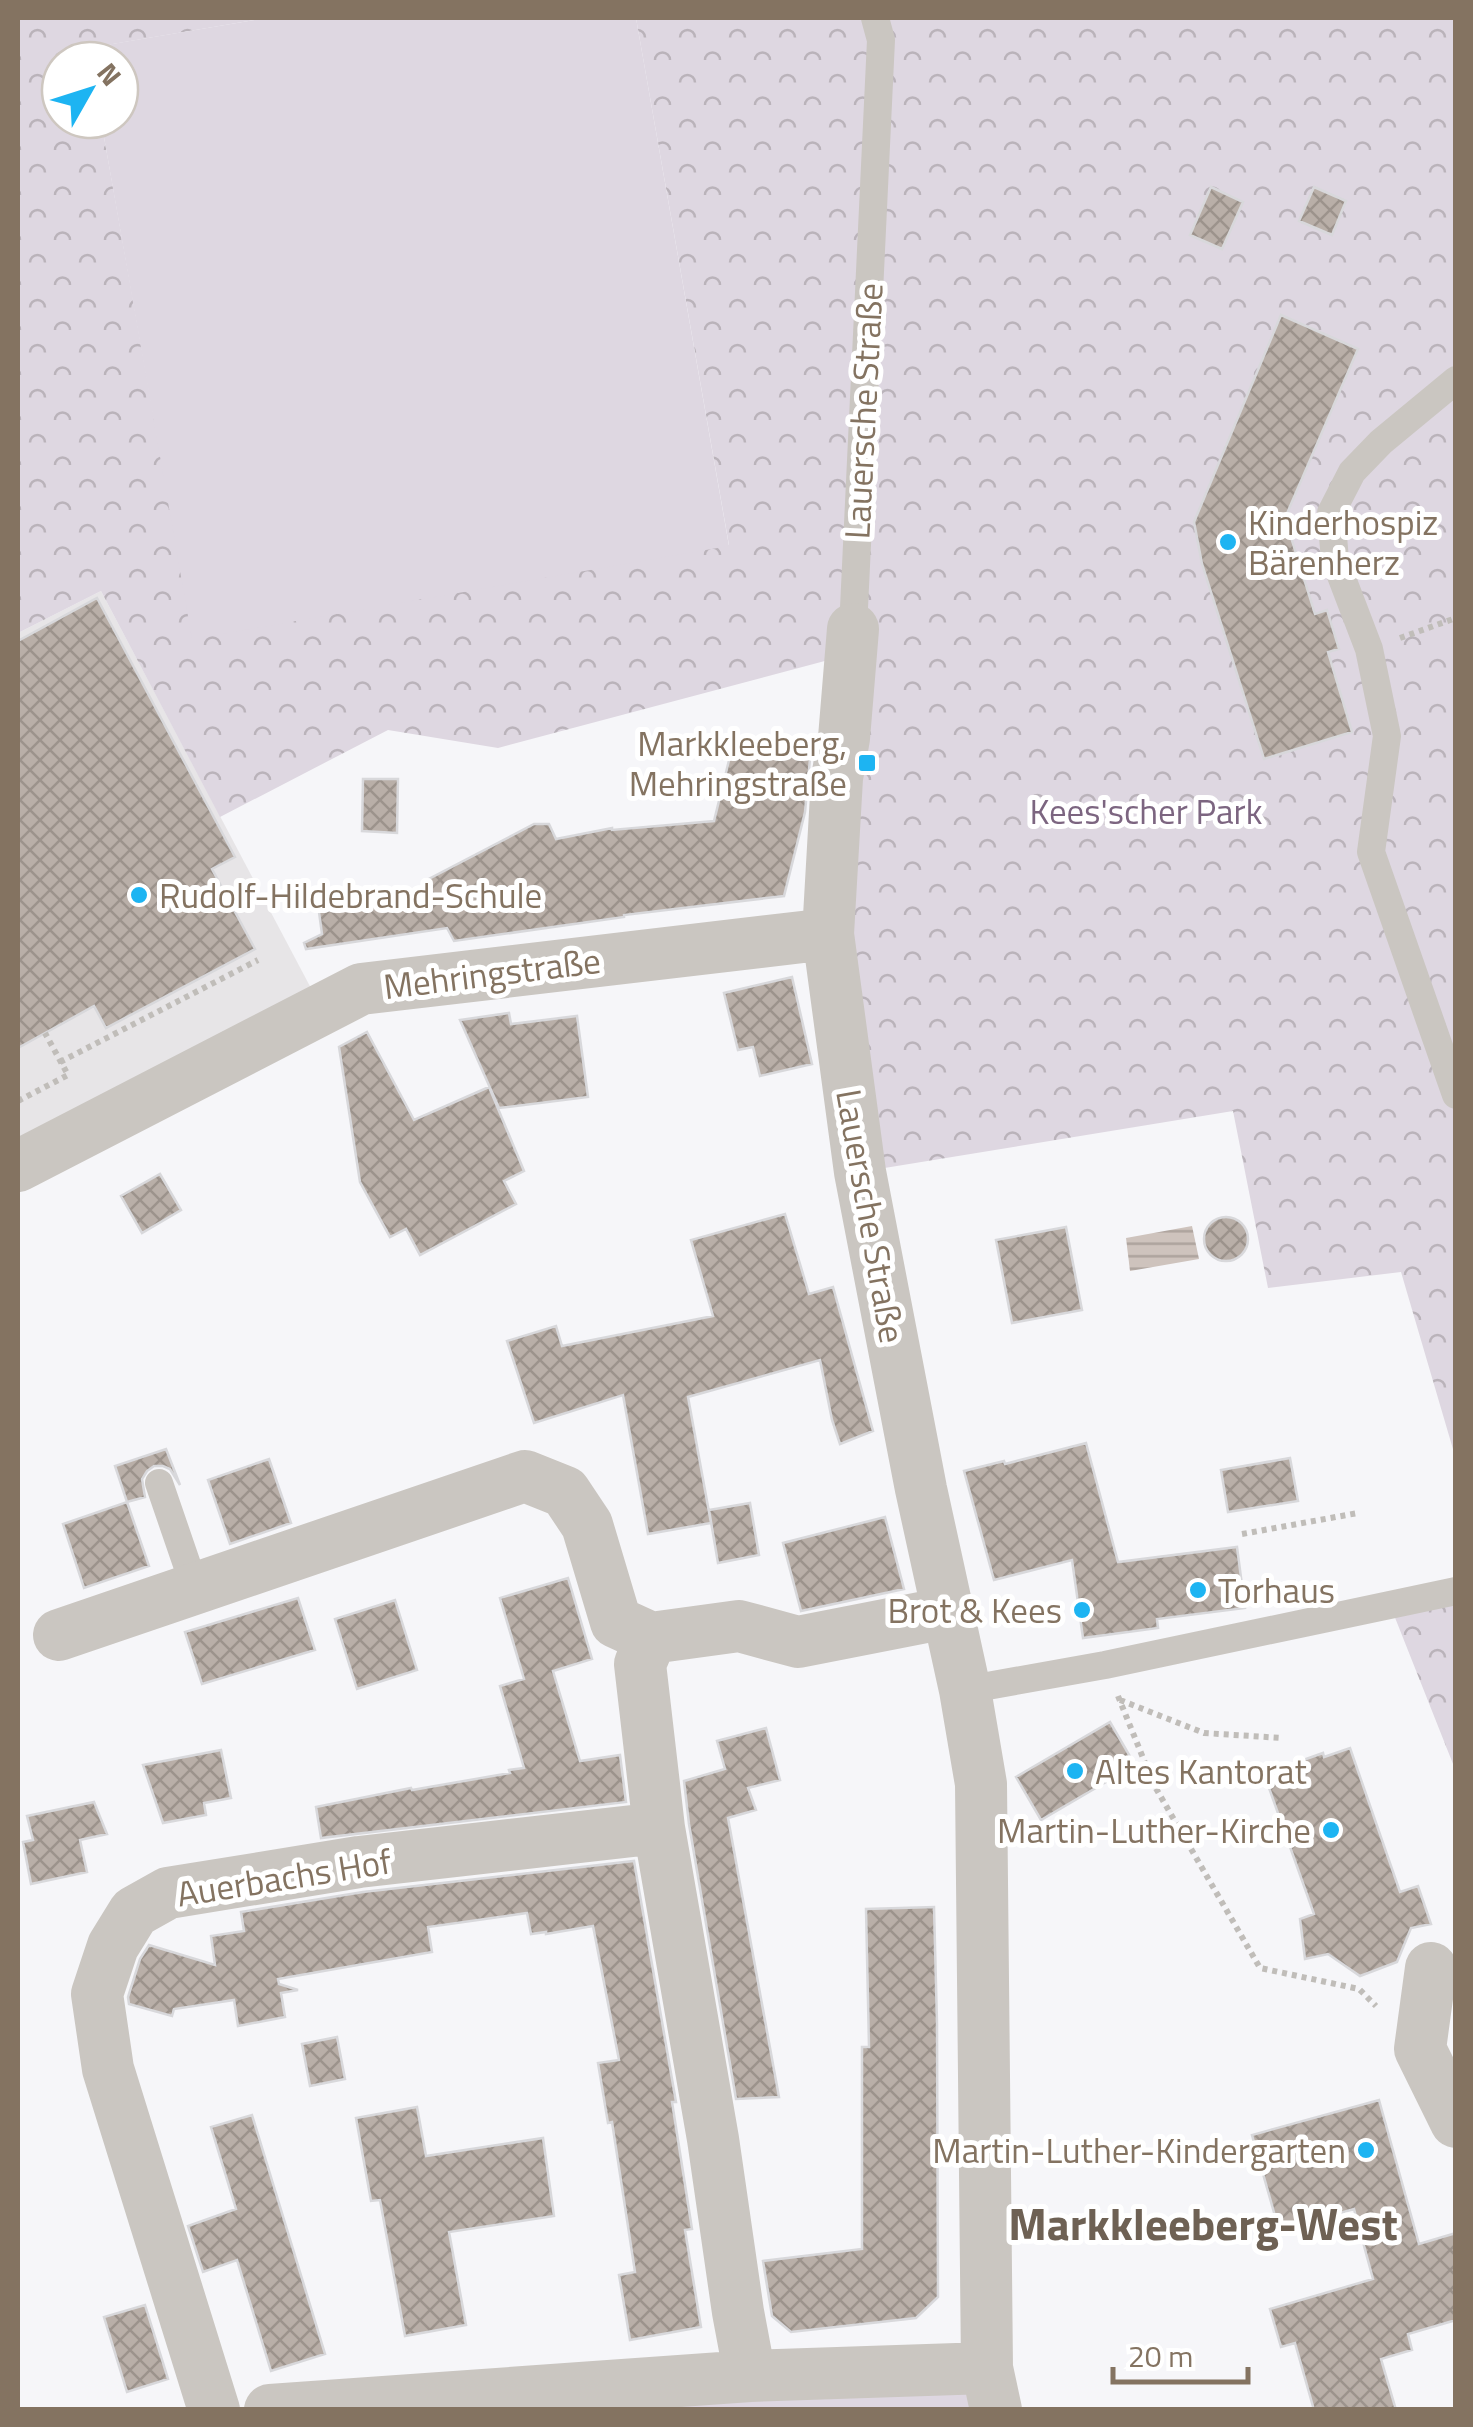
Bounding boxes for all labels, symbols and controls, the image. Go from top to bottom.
north arrow [40,40,140,140]
text: N [87,53,133,95]
street label: Lauersche Straße [829,281,897,541]
place label: Kinderhospiz Bärenherz [1248,495,1438,589]
marker: Kinderhospiz Bärenherz [1217,531,1239,553]
place label: Markkleeberg, Mehringstraße [629,716,847,810]
marker: Markkleeberg, Mehringstraße [856,752,878,774]
park label: Kees'scher Park [1030,784,1263,838]
place label: Rudolf-Hildebrand-Schule [159,868,542,922]
marker: Rudolf-Hildebrand-Schule [128,884,150,906]
street label: Mehringstraße [380,933,604,1013]
street label: Lauersche Straße [822,1085,920,1347]
place label: Torhaus [1218,1563,1335,1617]
marker: Torhaus [1187,1579,1209,1601]
place label: Brot & Kees [888,1583,1062,1637]
marker: Brot & Kees [1071,1599,1093,1621]
place label: Altes Kantorat [1095,1744,1307,1798]
marker: Altes Kantorat [1064,1760,1086,1782]
place label: Martin-Luther-Kirche [997,1803,1311,1857]
marker: Martin-Luther-Kirche [1320,1819,1342,1841]
street label: Auerbachs Hof [173,1833,396,1921]
place label: Martin-Luther-Kindergarten [932,2123,1346,2177]
marker: Martin-Luther-Kindergarten [1355,2139,1377,2161]
district label: Markkleeberg-West [1008,2189,1398,2257]
scale bar [1113,2322,1248,2384]
text: 20 m [1128,2333,1193,2379]

